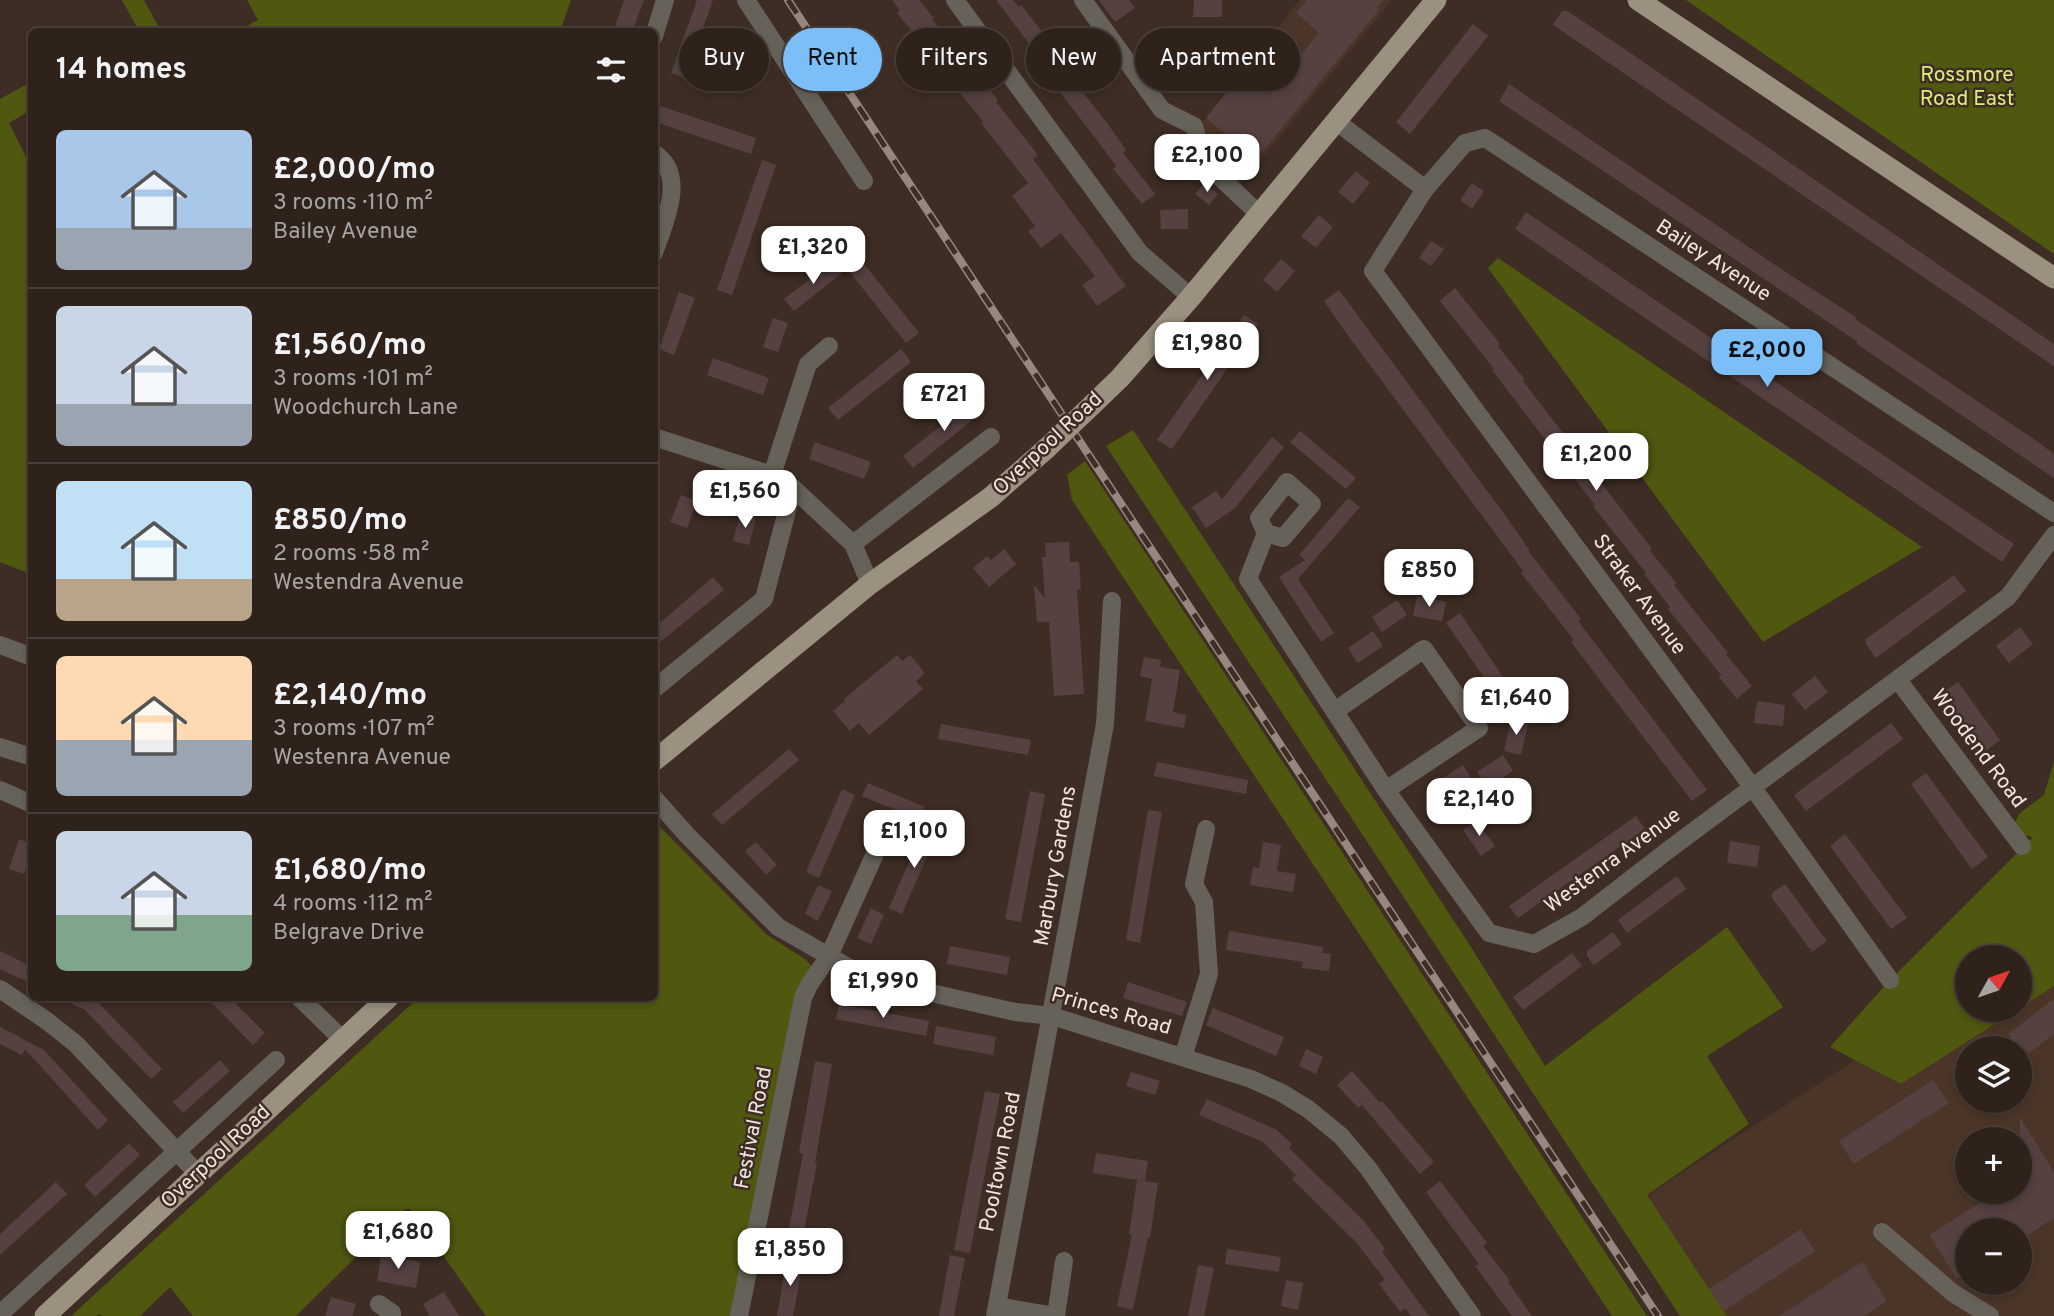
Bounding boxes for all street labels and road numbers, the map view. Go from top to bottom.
street label: Bailey Avenue [1650,214,1776,308]
street label: Overpool Road [987,386,1109,502]
street label: Straker Avenue [1586,529,1692,661]
street label: Woodend Road [1924,684,2032,814]
street label: Marbury Gardens [1029,784,1083,948]
street label: Westenra Avenue [1539,802,1687,920]
street label: Princes Road [1048,982,1174,1042]
street label: Festival Road [729,1064,779,1192]
street label: Pooltown Road [974,1090,1028,1234]
street label: Overpool Road [155,1099,277,1215]

